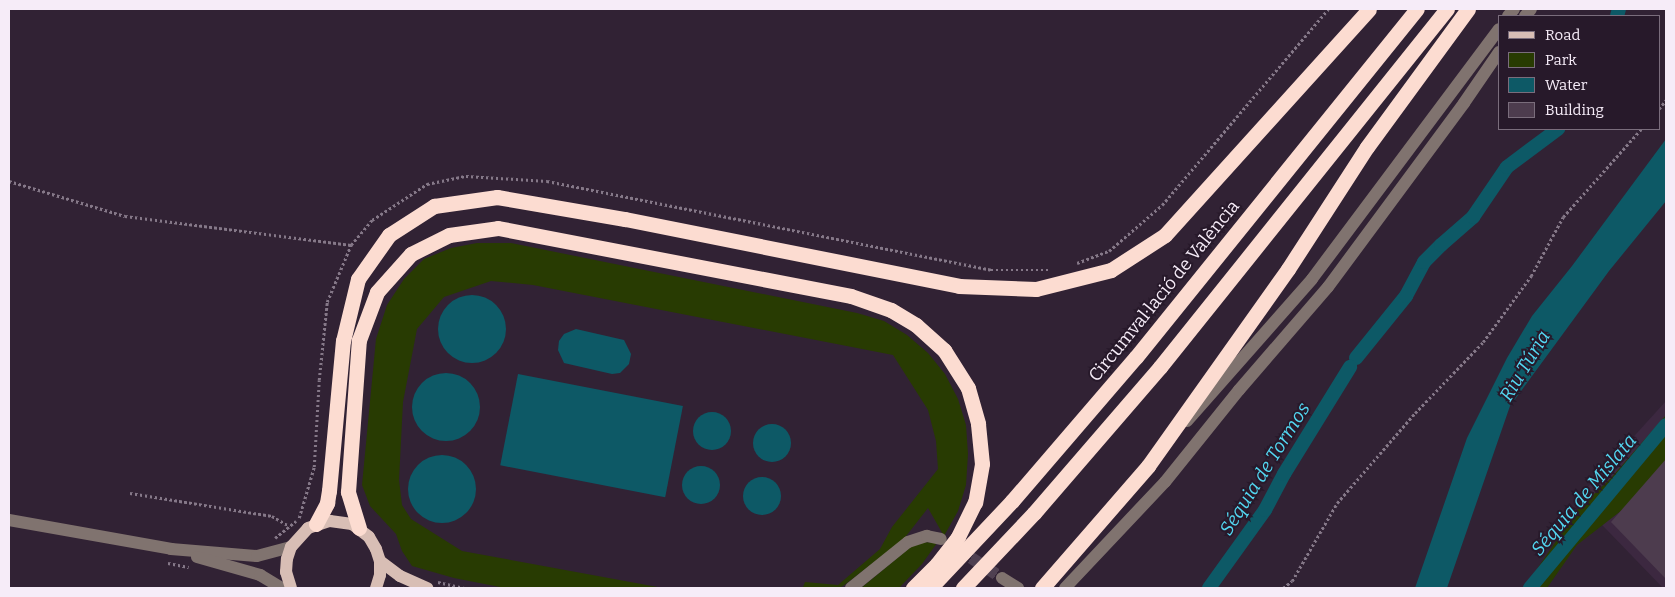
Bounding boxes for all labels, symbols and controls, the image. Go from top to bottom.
legend [1498,15,1660,130]
text: Road [1545,26,1580,44]
text: Park [1545,51,1577,69]
text: Water [1545,76,1587,94]
text: Building [1545,101,1604,119]
street label: Circumval·lació de València [1084,196,1244,386]
water label: Riu Túria [1495,326,1555,406]
water label: Séquia de Tormos [1215,398,1315,540]
water label: Séquia de Mislata [1526,429,1642,561]

